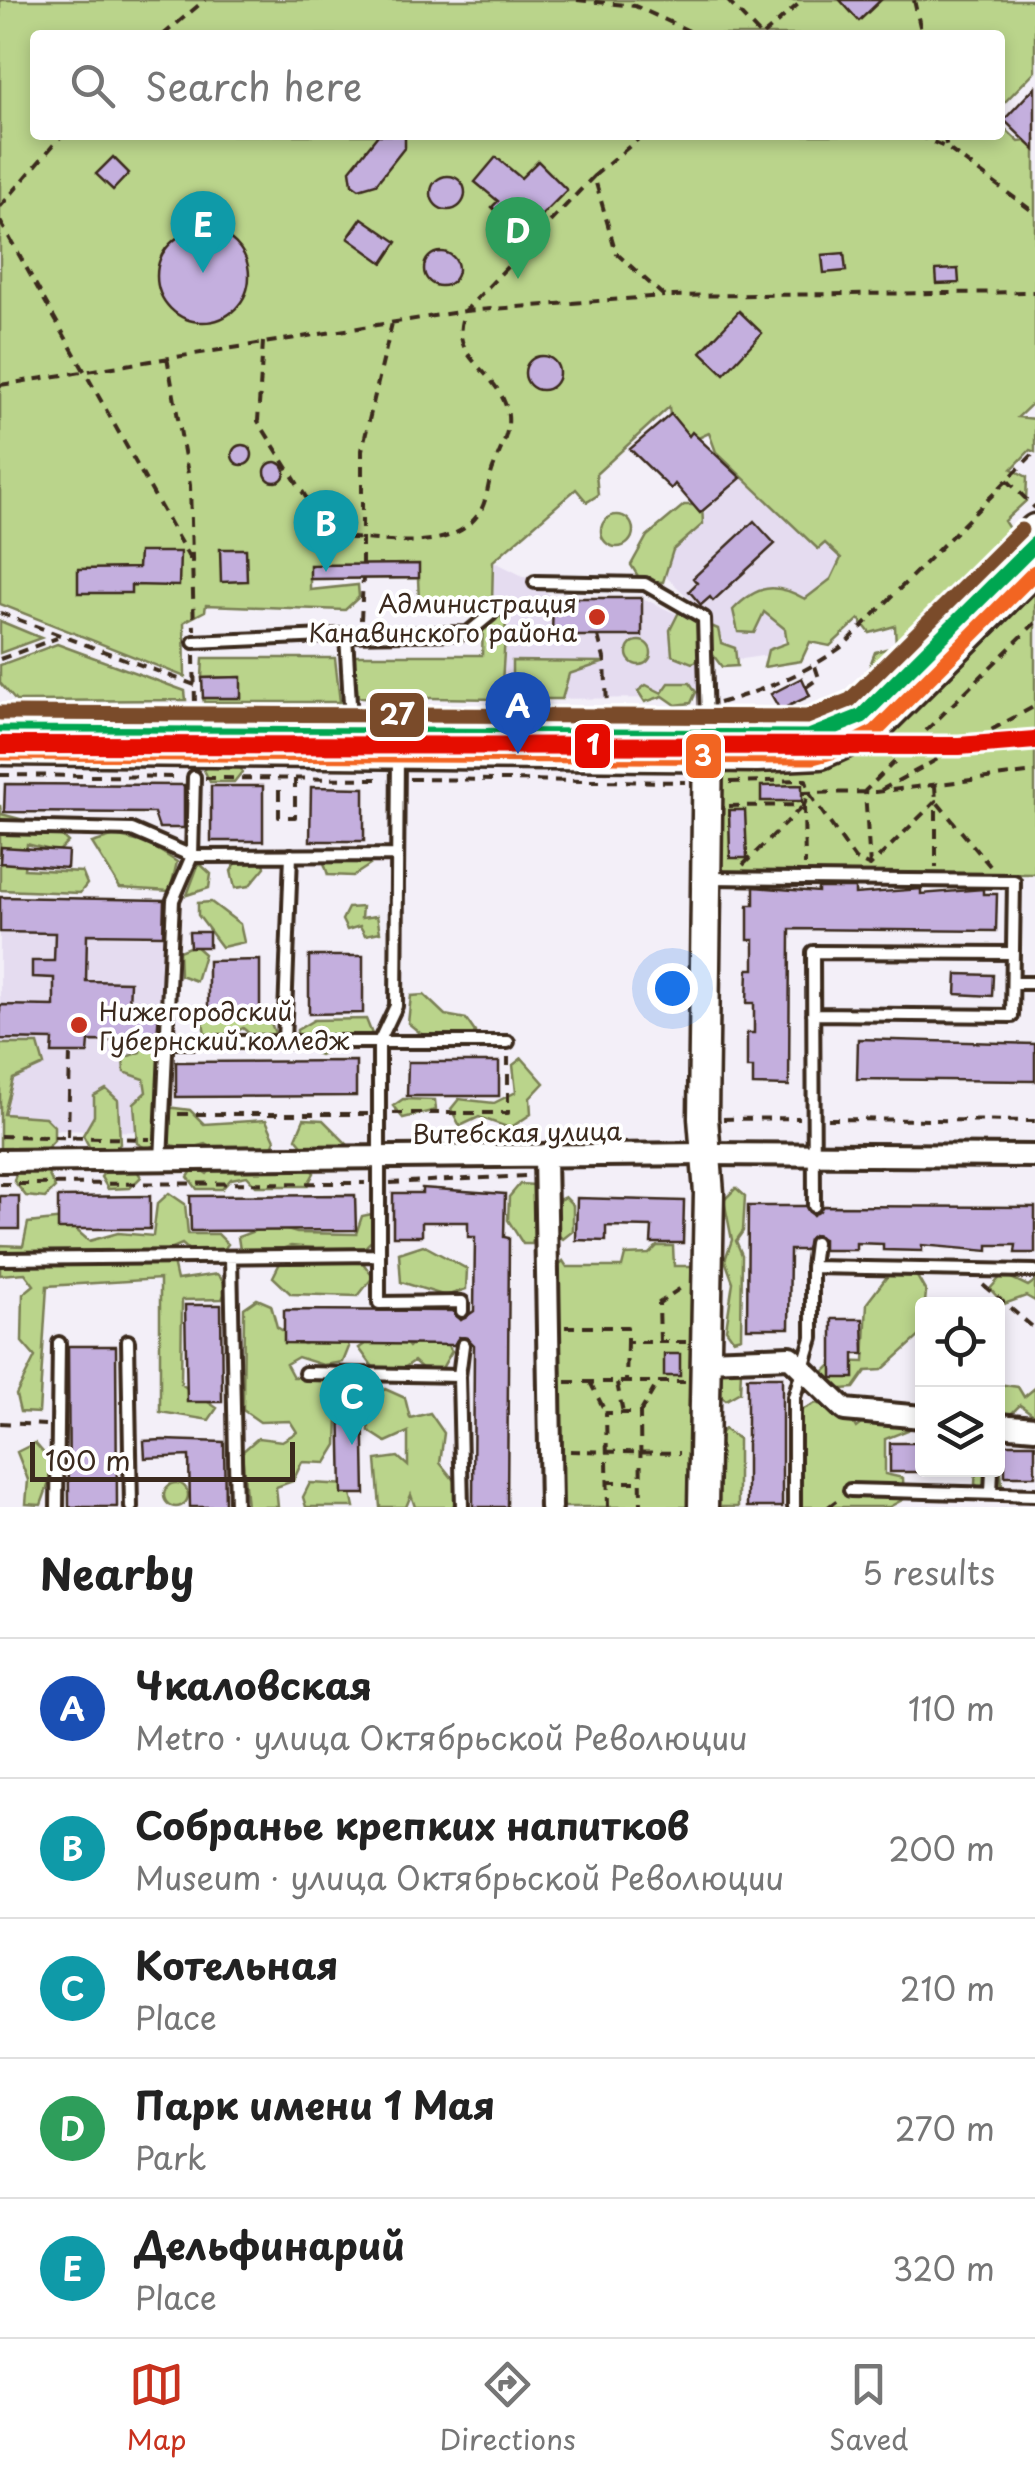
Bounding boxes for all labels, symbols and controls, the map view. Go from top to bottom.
search box [30,30,1005,140]
text: Search here [145,57,362,114]
icon: search [65,58,120,113]
pin: E [170,190,236,273]
pin: D [486,196,550,279]
pin: B [294,490,358,572]
place label: Администрация Канавинского района [308,584,577,651]
marker: Администрация Канавинского района [586,606,608,628]
pin: A [486,672,550,754]
line badge: 27 [368,691,426,739]
text: 27 [379,692,416,735]
line badge: 1 [573,722,612,770]
text: 1 [586,722,600,765]
line badge: 3 [684,732,723,780]
text: 3 [694,733,712,776]
your location [647,963,698,1014]
place label: Нижегородский Губернский колледж [99,992,350,1059]
marker: Нижегородский Губернский колледж [68,1014,90,1036]
street label: Витебская улица [412,1111,622,1153]
map controls [915,1297,1005,1477]
button: locate [915,1297,1005,1387]
pin: C [320,1362,384,1445]
button: layers [915,1387,1005,1477]
scale bar [30,1437,295,1482]
text: 100 m [45,1438,131,1481]
text: Nearby [40,1541,194,1604]
text: 5 results [862,1548,995,1596]
text: Чкаловская [135,1656,372,1713]
text: A [60,1684,85,1732]
text: 110 m [908,1684,995,1732]
text: Metro · улица Октябрьской Революции [135,1713,748,1761]
text: Собранье крепких напитков [135,1796,689,1853]
text: B [62,1824,83,1872]
text: 200 m [888,1824,995,1872]
text: Museum · улица Октябрьской Революции [135,1853,784,1901]
text: Котельная [135,1936,338,1993]
text: C [60,1964,85,2012]
text: 210 m [900,1964,995,2012]
text: Place [135,1993,217,2041]
text: Парк имени 1 Мая [135,2076,495,2133]
text: D [60,2104,85,2152]
text: 270 m [895,2104,995,2152]
text: Park [135,2133,207,2181]
text: Дельфинарий [135,2216,405,2273]
text: E [63,2244,82,2292]
text: 320 m [892,2244,995,2292]
text: Place [135,2273,217,2321]
tab: Map [127,2357,186,2460]
tab: Directions [440,2357,576,2460]
tab: Saved [829,2357,908,2460]

